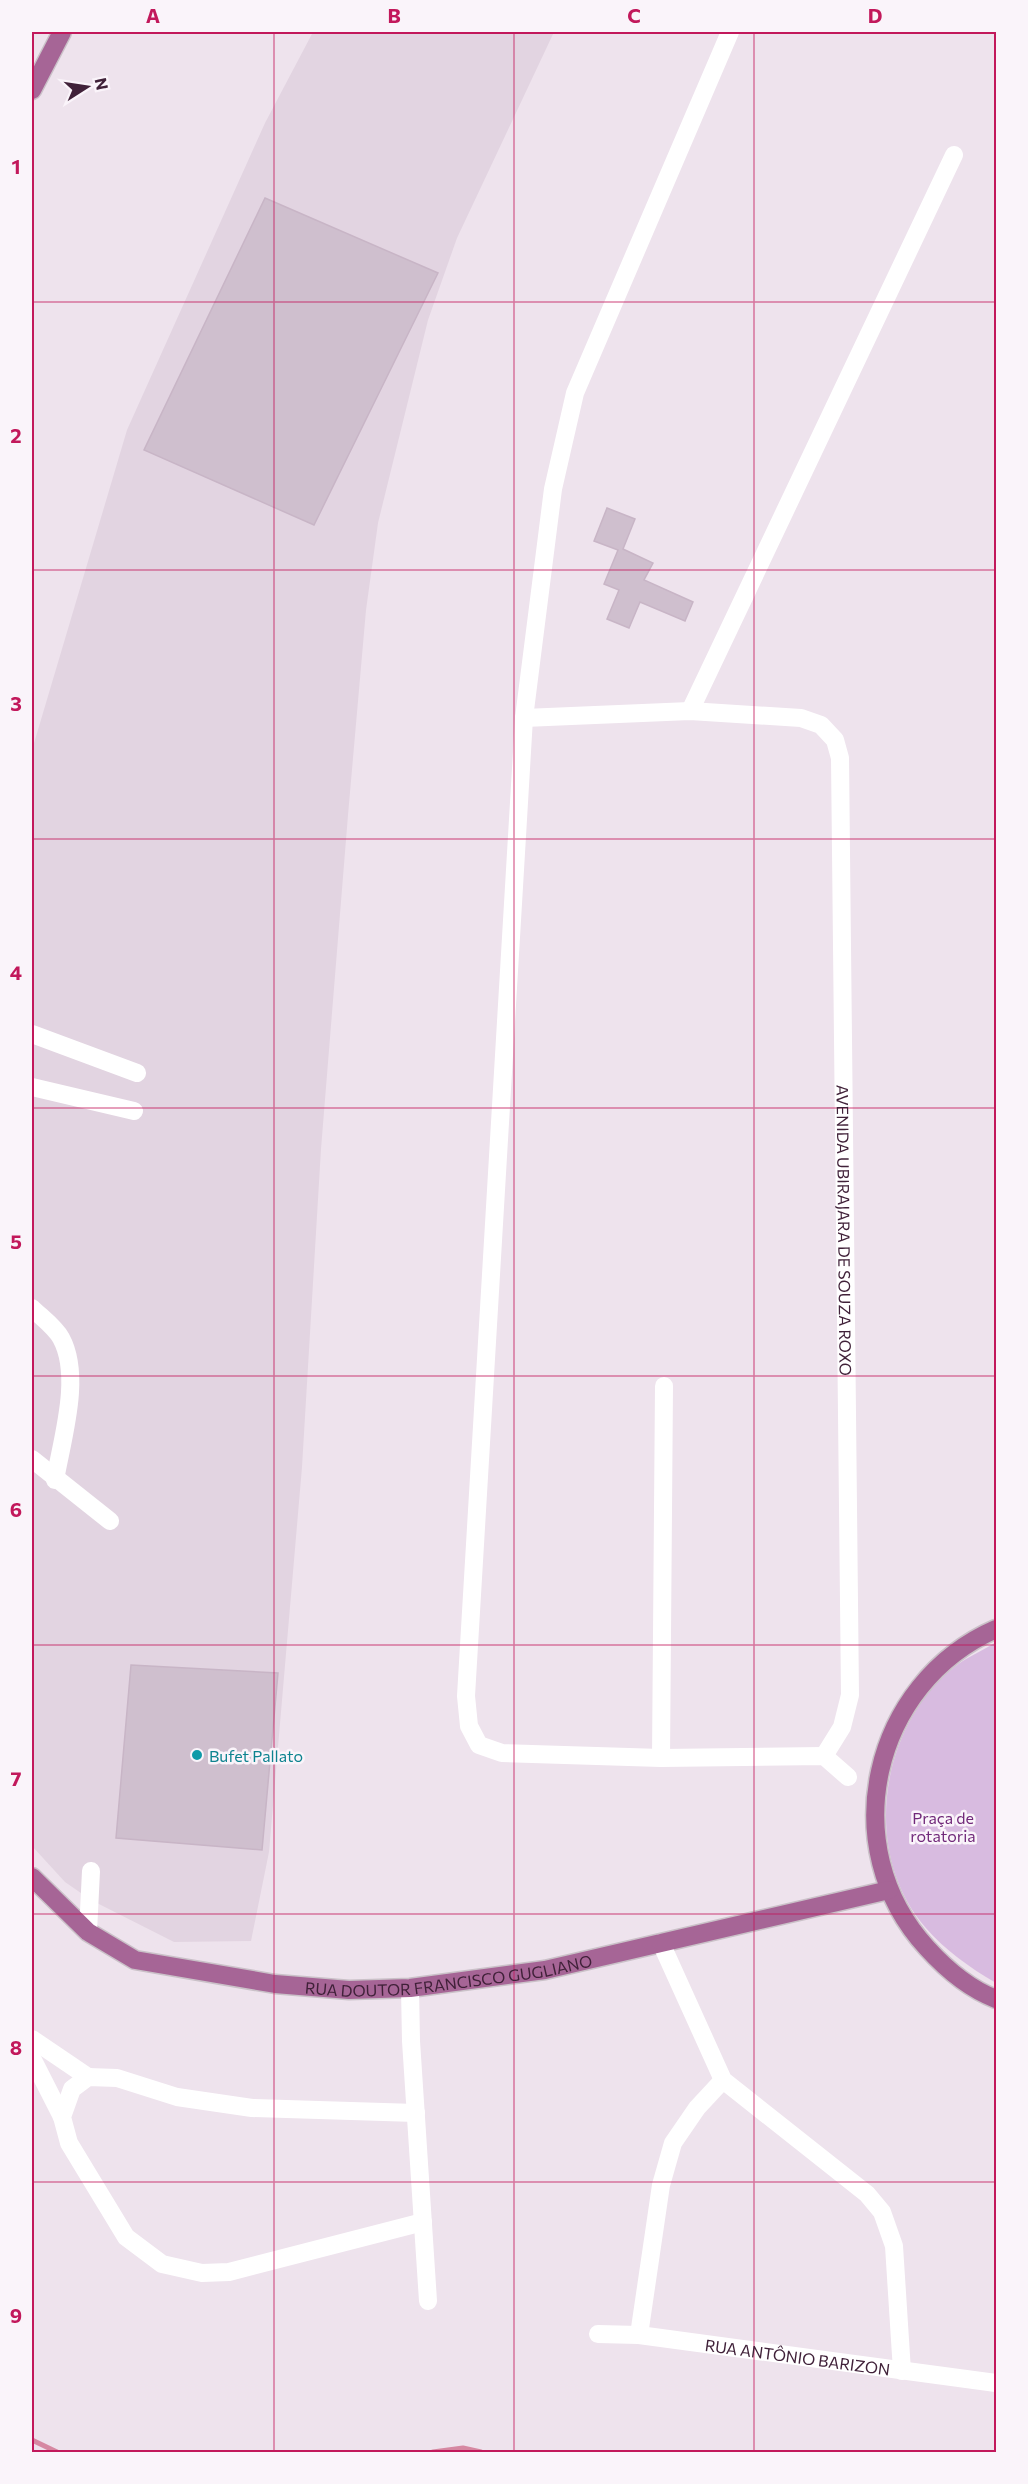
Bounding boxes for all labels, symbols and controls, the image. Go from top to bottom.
text: A [146,3,160,27]
text: B [387,3,401,27]
text: C [627,3,641,27]
text: D [868,3,882,27]
north arrow [57,57,117,117]
text: N [92,76,113,92]
text: 1 [11,154,21,178]
text: 2 [10,423,22,447]
text: 3 [10,691,22,715]
text: 4 [10,960,22,984]
street label: AVENIDA UBIRAJARA DE SOUZA ROXO [834,1085,856,1376]
text: 5 [10,1229,22,1253]
text: 6 [10,1497,22,1521]
place label: Bufet Pallato [209,1746,303,1765]
marker: Bufet Pallato [190,1748,204,1762]
text: 7 [11,1766,22,1790]
park label: Praça de rotatoria [910,1808,976,1845]
street label: RUA DOUTOR FRANCISCO GUGLIANO [304,1950,594,2000]
text: 8 [10,2035,22,2059]
text: 9 [10,2303,22,2327]
street label: RUA ANTÔNIO BARIZON [704,2334,891,2378]

